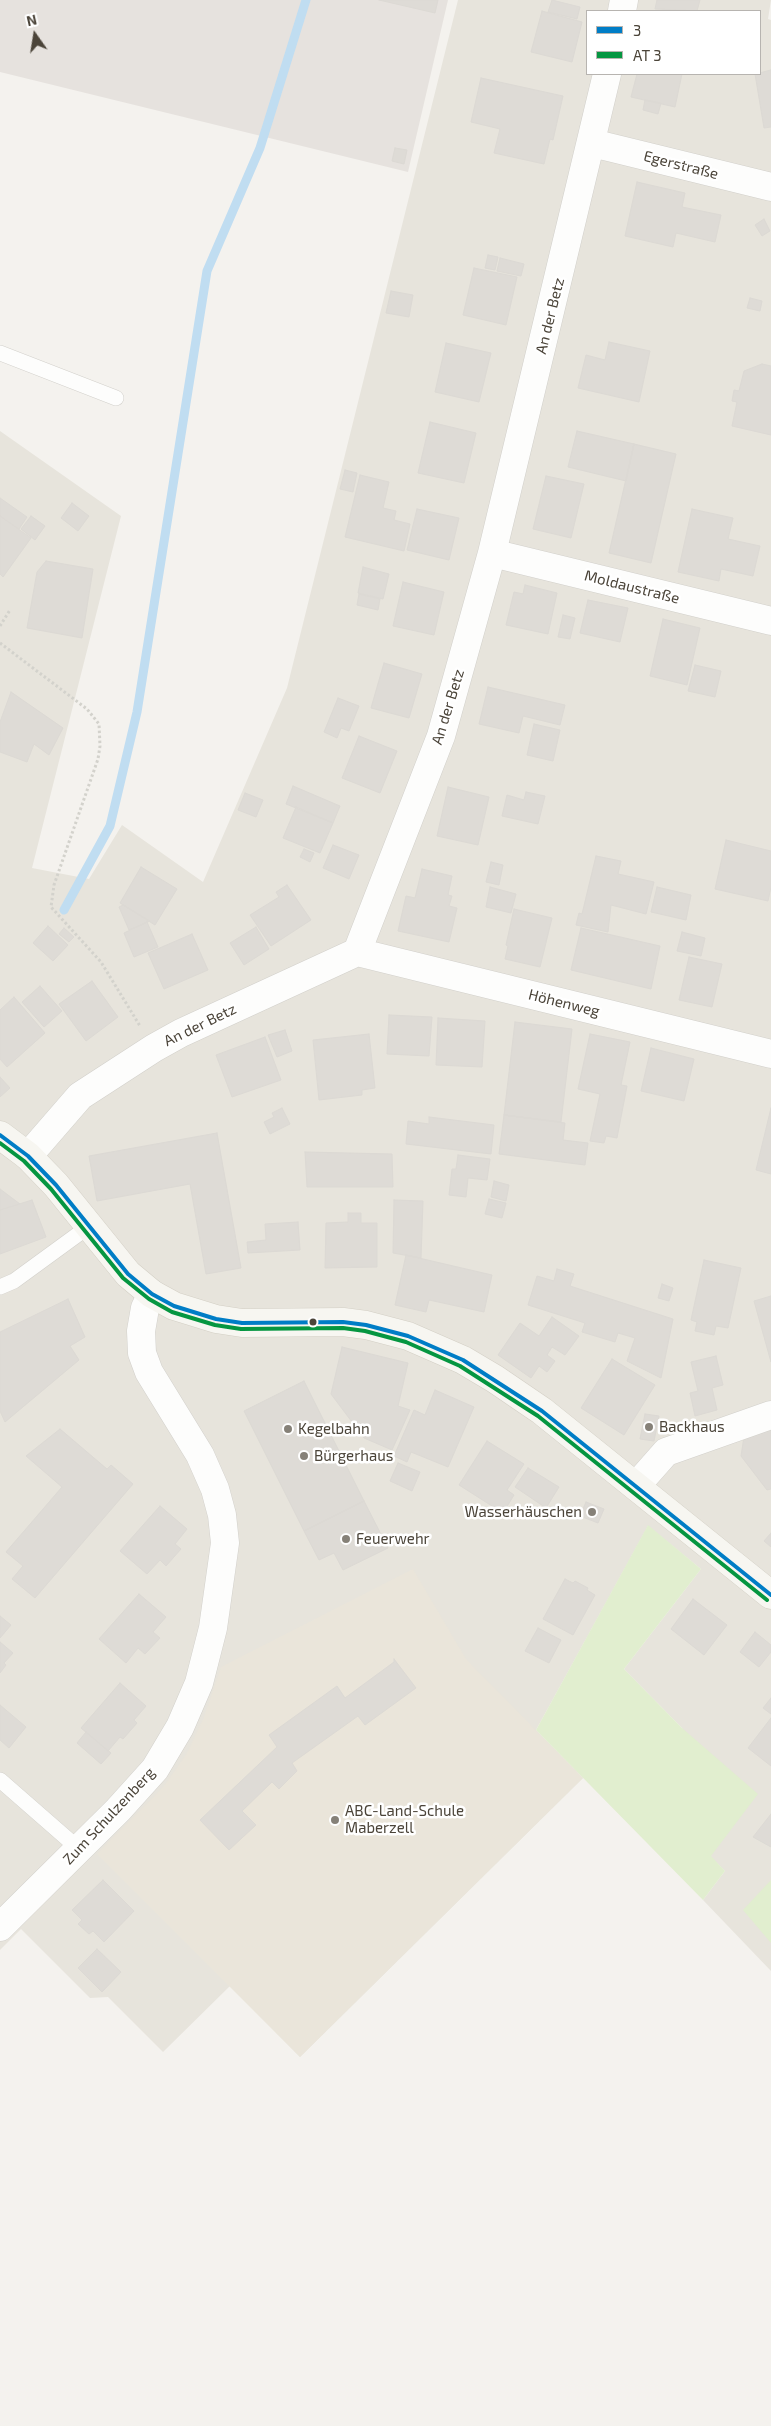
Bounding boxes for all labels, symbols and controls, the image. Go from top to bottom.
north arrow [10,10,60,60]
text: N [25,10,38,29]
legend [586,10,761,75]
text: 3 [633,21,641,39]
text: AT 3 [633,46,662,64]
street label: Egerstraße [642,147,720,183]
street label: An der Betz [532,276,568,356]
street label: Moldaustraße [583,567,681,607]
street label: An der Betz [428,667,468,747]
street label: Höhenweg [527,985,601,1021]
street label: An der Betz [161,1000,239,1050]
unlabelled marker [308,1317,318,1327]
place label: Backhaus [659,1418,725,1436]
place label: Kegelbahn [298,1420,370,1438]
marker: Backhaus [643,1421,655,1433]
marker: Kegelbahn [282,1423,294,1435]
place label: Bürgerhaus [314,1447,393,1465]
marker: Bürgerhaus [298,1450,310,1462]
place label: Wasserhäuschen [464,1503,582,1521]
marker: Wasserhäuschen [586,1506,598,1518]
place label: Feuerwehr [356,1530,430,1548]
marker: Feuerwehr [340,1533,352,1545]
street label: Zum Schulzenberg [59,1764,159,1868]
place label: ABC-Land-Schule Maberzell [345,1802,464,1837]
marker: ABC-Land-Schule Maberzell [329,1814,341,1826]

